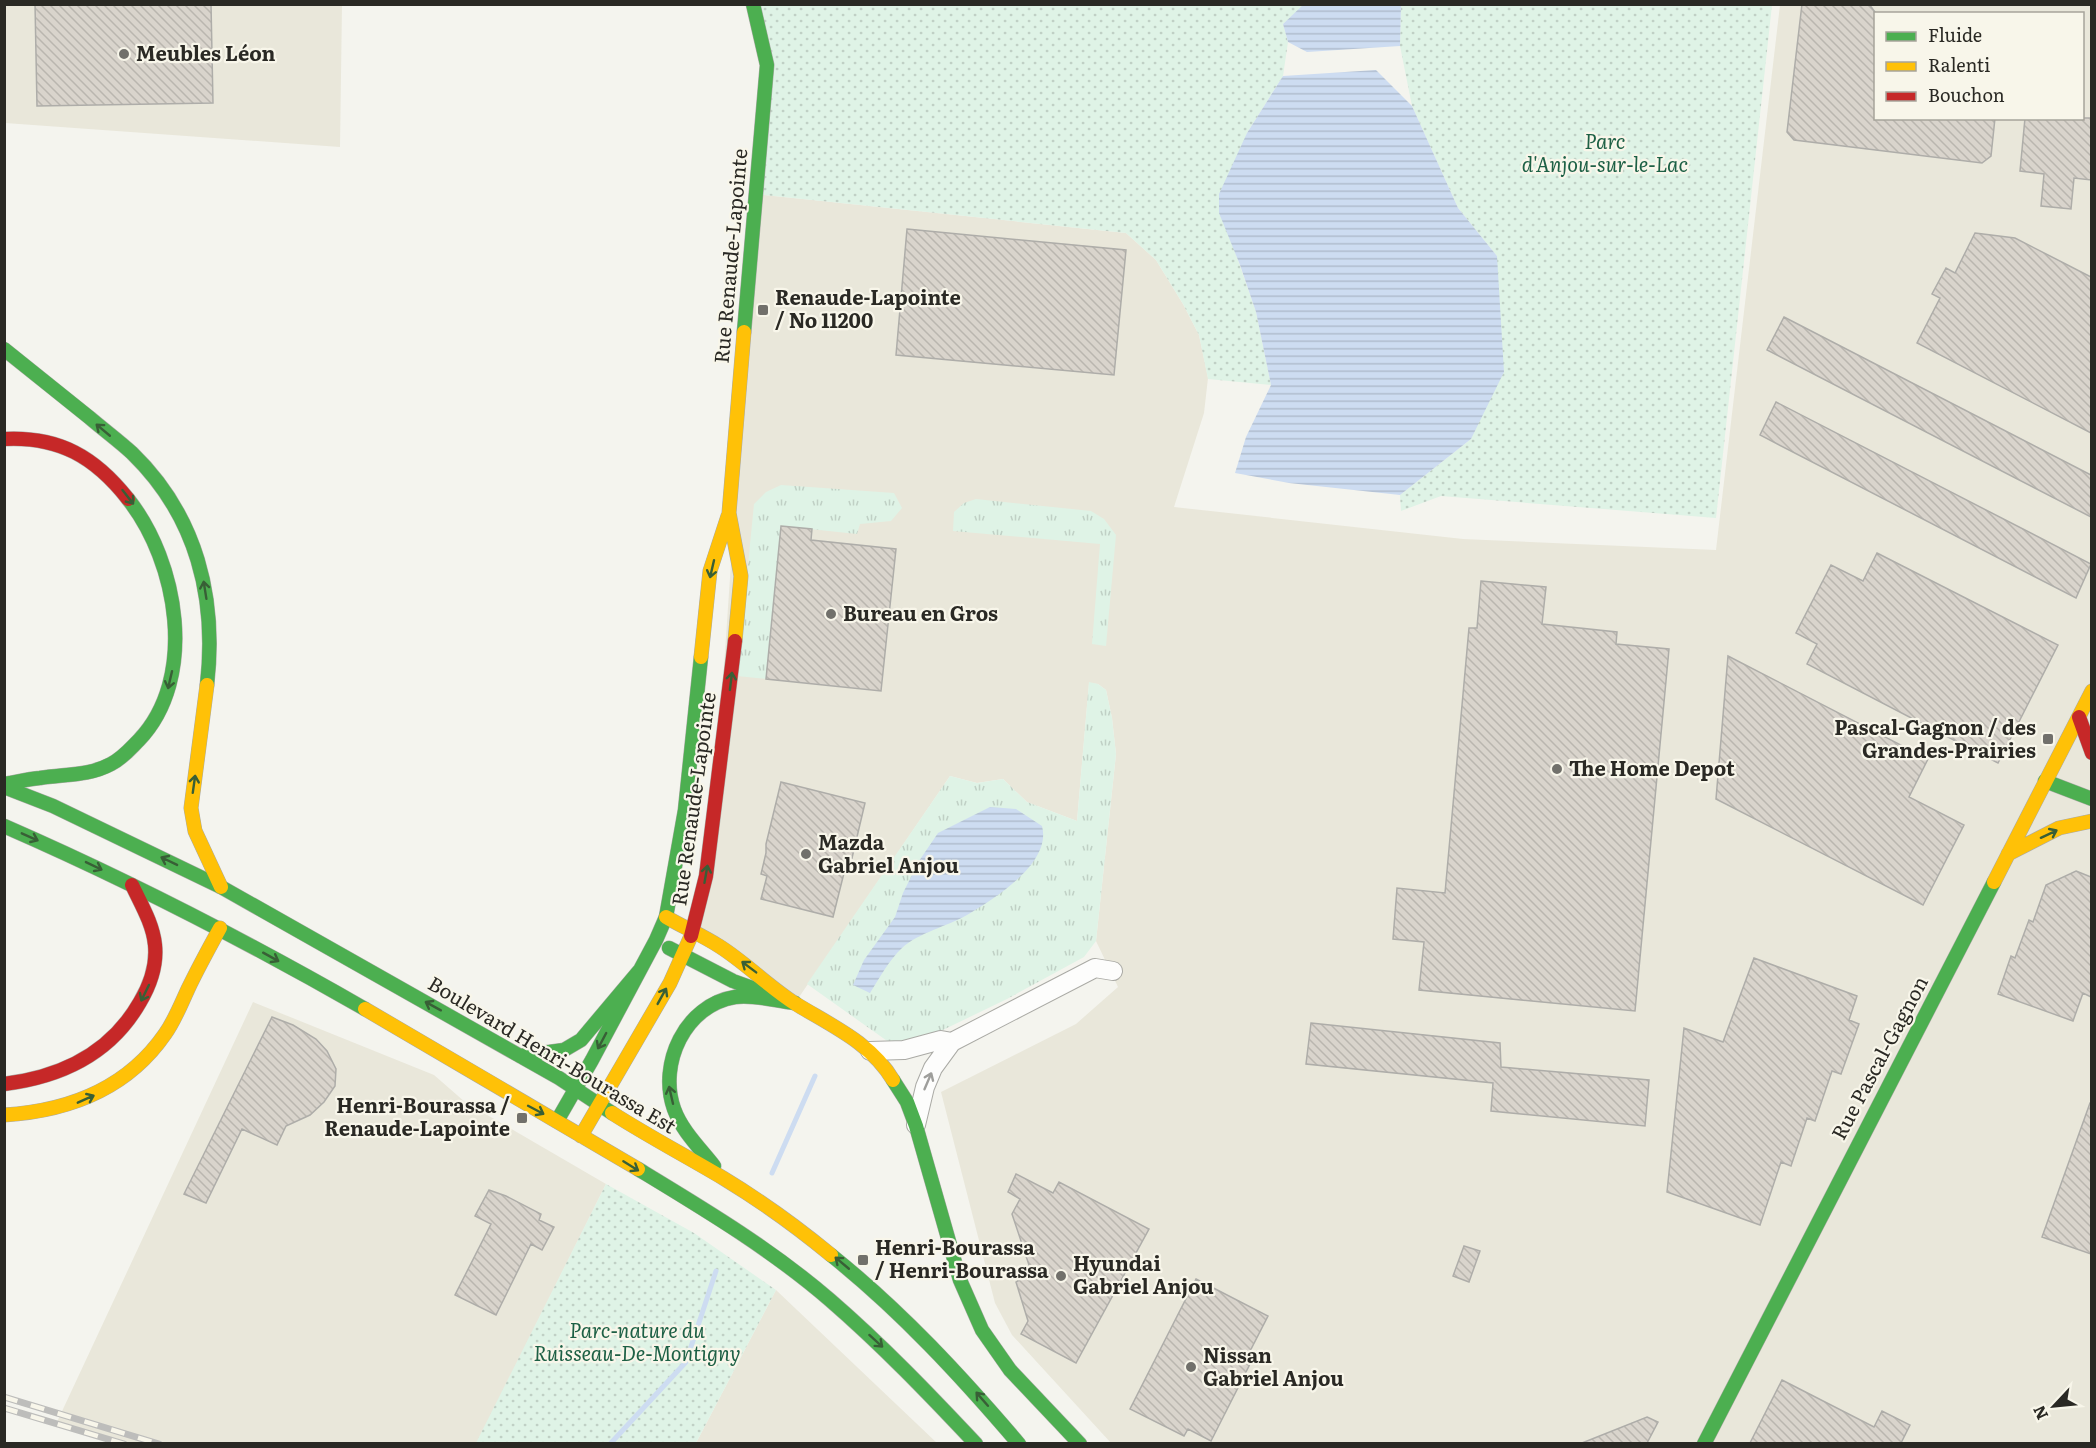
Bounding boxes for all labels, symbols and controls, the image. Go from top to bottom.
legend [1874,12,2084,120]
text: Fluide [1928,21,1982,48]
place label: Meubles Léon [136,37,276,67]
marker: Meubles Léon [117,47,131,61]
text: Ralenti [1928,51,1990,78]
text: Bouchon [1928,81,2005,108]
park label: Parc d'Anjou-sur-le-Lac [1522,125,1688,178]
street label: Rue Renaude-Lapointe [705,147,753,364]
place label: Renaude-Lapointe / No 11200 [775,281,961,334]
marker: Renaude-Lapointe / No 11200 [756,303,770,317]
one-way arrow [96,423,111,437]
one-way arrow [121,488,134,504]
one-way arrow [706,559,717,578]
one-way arrow [200,581,211,601]
place label: Bureau en Gros [843,597,998,627]
marker: Bureau en Gros [824,607,838,621]
one-way arrow [163,671,175,690]
one-way arrow [725,671,736,691]
street label: Rue Renaude-Lapointe [662,690,722,908]
place label: Pascal-Gagnon / des Grandes-Prairies [1834,711,2036,764]
marker: Pascal-Gagnon / des Grandes-Prairies [2041,732,2055,746]
place label: The Home Depot [1569,752,1735,782]
marker: The Home Depot [1550,762,1564,776]
one-way arrow [188,775,199,794]
place label: Mazda Gabriel Anjou [818,826,959,879]
one-way arrow [2039,828,2057,840]
one-way arrow [20,832,38,843]
marker: Mazda Gabriel Anjou [799,847,813,861]
one-way arrow [160,855,178,867]
one-way arrow [84,861,102,873]
one-way arrow [701,865,712,884]
one-way arrow [262,951,279,963]
one-way arrow [741,960,757,973]
street label: Boulevard Henri-Bourassa Est [423,967,683,1139]
street label: Rue Pascal-Gagnon [1822,970,1934,1144]
one-way arrow [139,984,151,1001]
one-way arrow [657,988,669,1005]
one-way arrow [425,1000,442,1012]
one-way arrow [596,1032,607,1050]
one-way arrow [923,1073,934,1091]
one-way arrow [664,1086,676,1105]
place label: Henri-Bourassa / Renaude-Lapointe [324,1089,510,1142]
one-way arrow [76,1093,94,1104]
one-way arrow [527,1105,545,1116]
marker: Henri-Bourassa / Renaude-Lapointe [515,1111,529,1125]
one-way arrow [623,1159,640,1172]
place label: Henri-Bourassa / Henri-Bourassa [875,1231,1049,1284]
place label: Hyundai Gabriel Anjou [1073,1247,1214,1300]
marker: Henri-Bourassa / Henri-Bourassa [856,1253,870,1267]
one-way arrow [835,1256,850,1270]
marker: Hyundai Gabriel Anjou [1054,1269,1068,1283]
park label: Parc-nature du Ruisseau-De-Montigny [534,1314,740,1367]
one-way arrow [868,1334,883,1348]
place label: Nissan Gabriel Anjou [1203,1339,1344,1392]
marker: Nissan Gabriel Anjou [1184,1360,1198,1374]
north arrow [2024,1376,2084,1436]
one-way arrow [975,1391,988,1407]
text: N [2026,1402,2053,1424]

